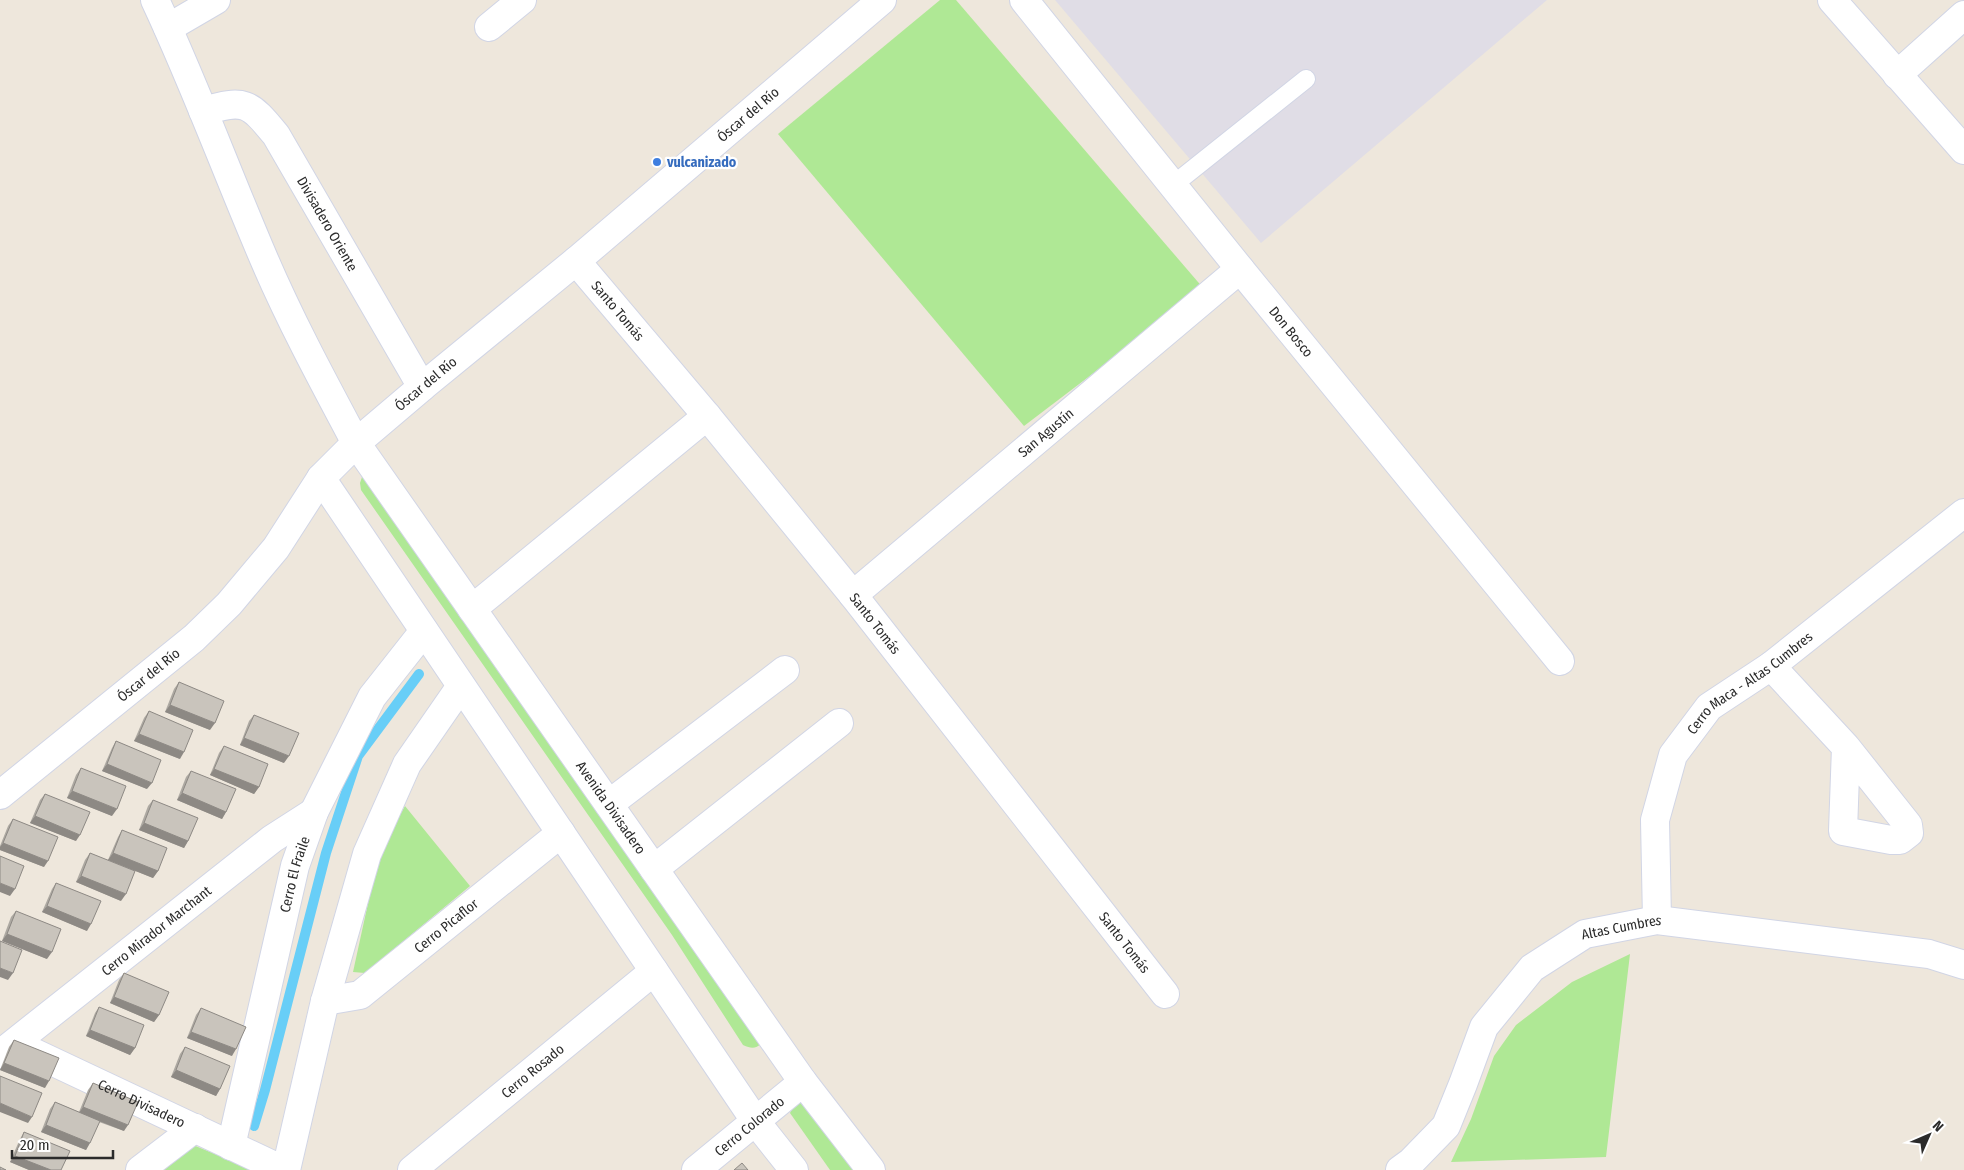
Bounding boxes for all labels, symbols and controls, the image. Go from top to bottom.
street label: Óscar del Río [713,83,782,145]
place label: vulcanizado [666,154,737,171]
marker: vulcanizado [651,156,663,168]
street label: Divisadero Oriente [293,174,361,274]
street label: Santo Tomás [588,277,648,344]
street label: Don Bosco [1266,303,1317,361]
street label: Óscar del Río [391,352,460,415]
street label: San Agustín [1015,405,1077,461]
street label: Santo Tomás [846,589,904,657]
street label: Cerro Maca - Altas Cumbres [1683,628,1816,738]
street label: Óscar del Río [113,644,183,705]
street label: Avenida Divisadero [573,758,649,857]
street label: Cerro El Fraile [276,834,313,914]
street label: Cerro Mirador Marchant [98,882,215,979]
street label: Cerro Picaflor [411,895,482,957]
street label: Santo Tomás [1096,909,1154,976]
street label: Altas Cumbres [1580,911,1663,943]
street label: Cerro Rosado [498,1040,567,1102]
street label: Cerro Divisadero [95,1076,188,1131]
street label: Cerro Colorado [711,1093,788,1160]
north arrow [1904,1110,1954,1160]
text: N [1929,1117,1947,1135]
scale bar [12,1128,114,1160]
text: 20 m [20,1136,50,1154]

